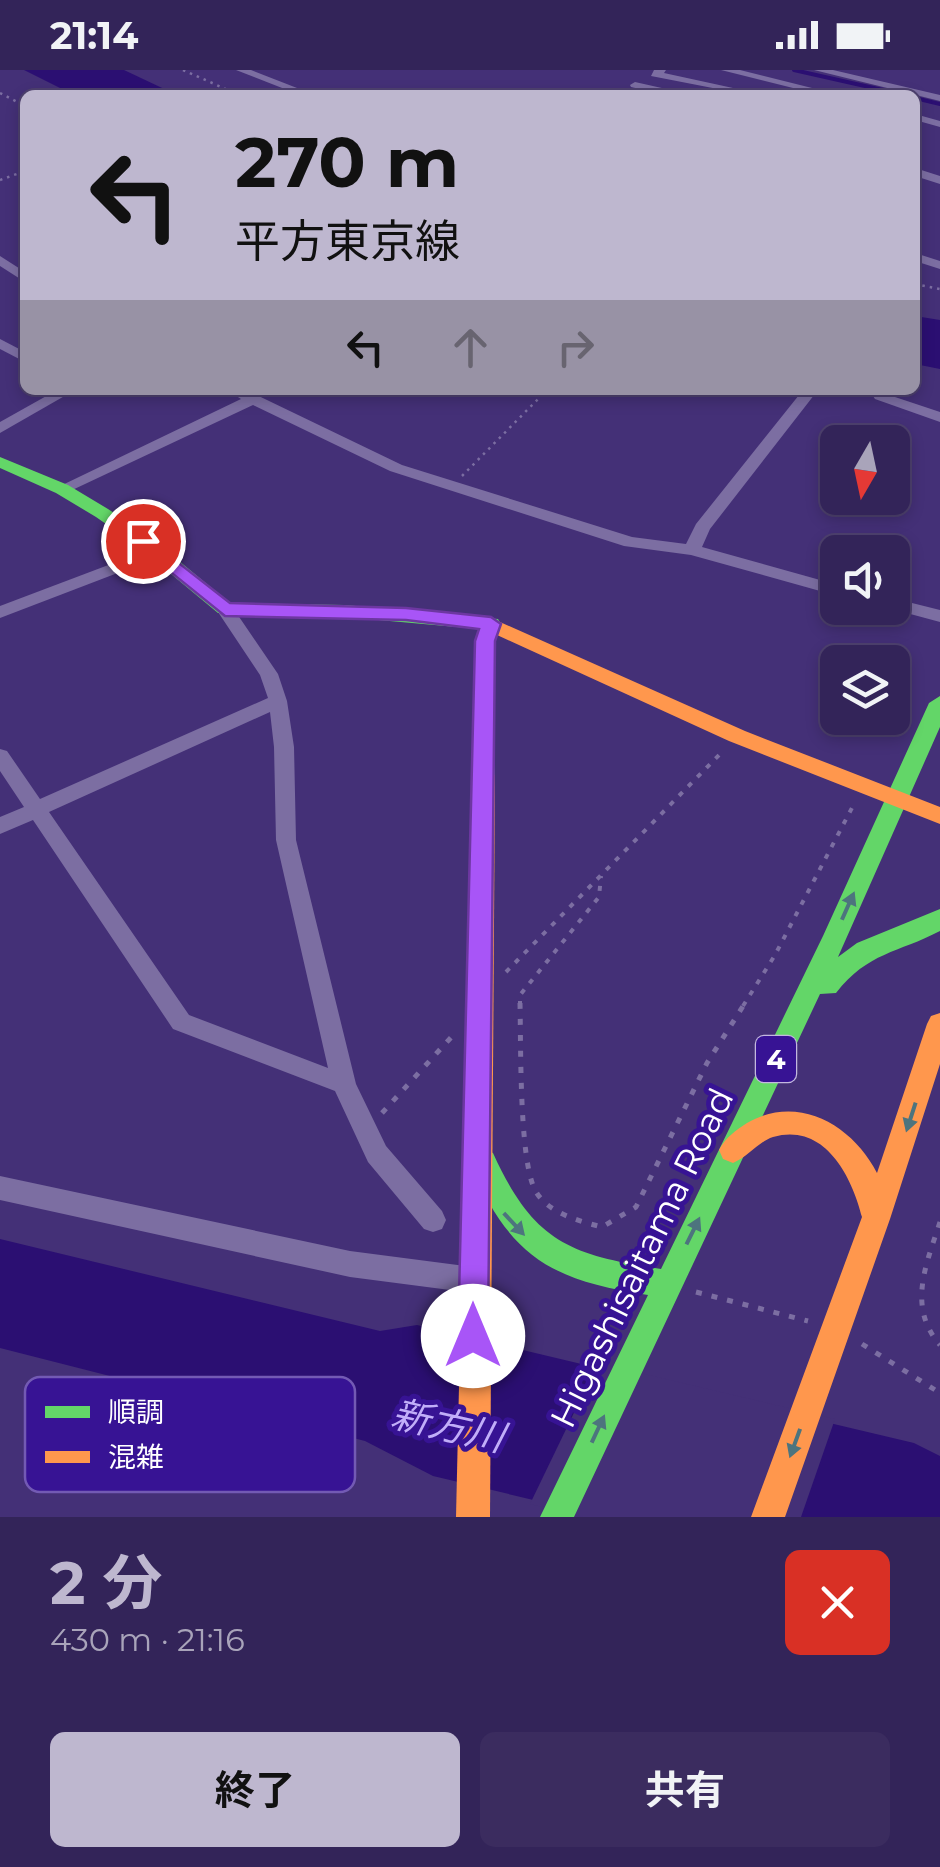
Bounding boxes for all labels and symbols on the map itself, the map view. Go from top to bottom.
north arrow [820,425,910,515]
pin [101,499,186,584]
one-way arrow [840,891,856,921]
road number: 4 [756,1036,796,1082]
street label: Higashisaitama Road [541,1081,742,1434]
one-way arrow [902,1102,917,1132]
one-way arrow [502,1212,525,1236]
one-way arrow [685,1216,702,1245]
position arrow [421,1284,525,1388]
legend [25,1377,355,1492]
water label: 新方川 [387,1390,513,1462]
text: 順調 [108,1395,164,1429]
one-way arrow [590,1414,607,1443]
one-way arrow [787,1428,802,1458]
text: 混雑 [108,1440,164,1474]

